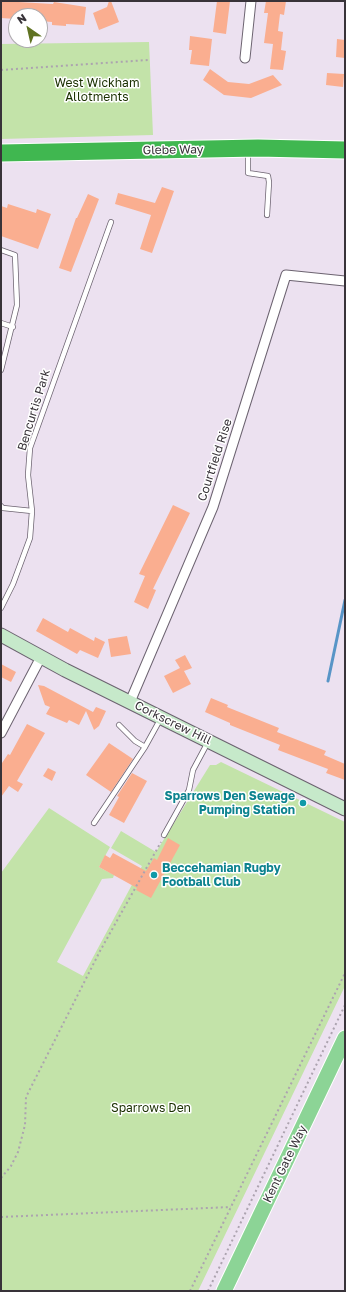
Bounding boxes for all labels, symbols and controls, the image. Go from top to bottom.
north arrow [8,8,48,48]
text: N [14,11,29,26]
park label: West Wickham Allotments [55,76,139,104]
street label: Glebe Way [142,142,204,158]
street label: Bencurtis Park [15,368,53,452]
street label: Courtfield Rise [195,417,235,503]
street label: Corkscrew Hill [132,698,214,748]
place label: Sparrows Den Sewage Pumping Station [165,789,295,817]
marker: Sparrows Den Sewage Pumping Station [298,798,308,808]
place label: Beccehamian Rugby Football Club [162,861,281,889]
marker: Beccehamian Rugby Football Club [149,870,159,880]
park label: Sparrows Den [111,1101,191,1115]
street label: Kent Gate Way [260,1123,310,1205]

